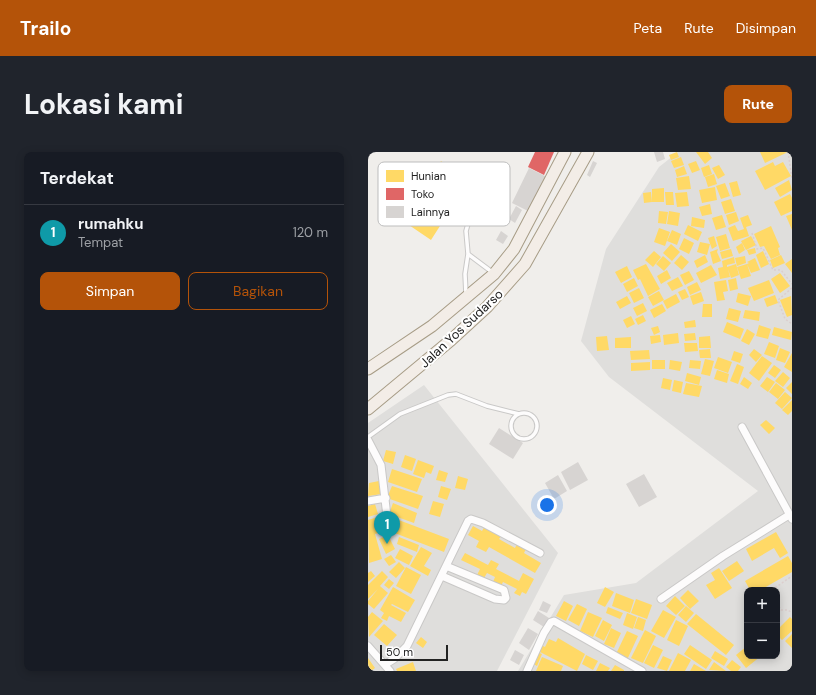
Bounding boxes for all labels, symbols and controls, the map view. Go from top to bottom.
text: Trailo [20,16,71,41]
text: Peta [634,19,662,37]
text: Rute [684,19,714,37]
text: Disimpan [736,19,796,37]
button: Rute [724,85,792,123]
text: Lokasi kami [24,86,183,123]
legend [378,162,510,226]
text: Terdekat [40,167,114,189]
text: Hunian [411,169,446,183]
text: Toko [411,187,434,201]
text: Lainnya [411,205,450,219]
text: rumahku [78,214,143,234]
text: 1 [51,224,55,241]
text: 120 m [293,224,328,241]
text: Tempat [78,234,123,251]
button: Simpan [40,272,180,310]
button: Bagikan [188,272,328,310]
street label: Jalan Yos Sudarso [416,285,507,371]
your location [537,495,557,515]
pin: 1 [374,511,400,544]
map controls [744,587,780,659]
button: + [744,587,780,623]
button: − [744,623,780,659]
scale bar [380,643,448,662]
text: 50 m [386,645,413,659]

